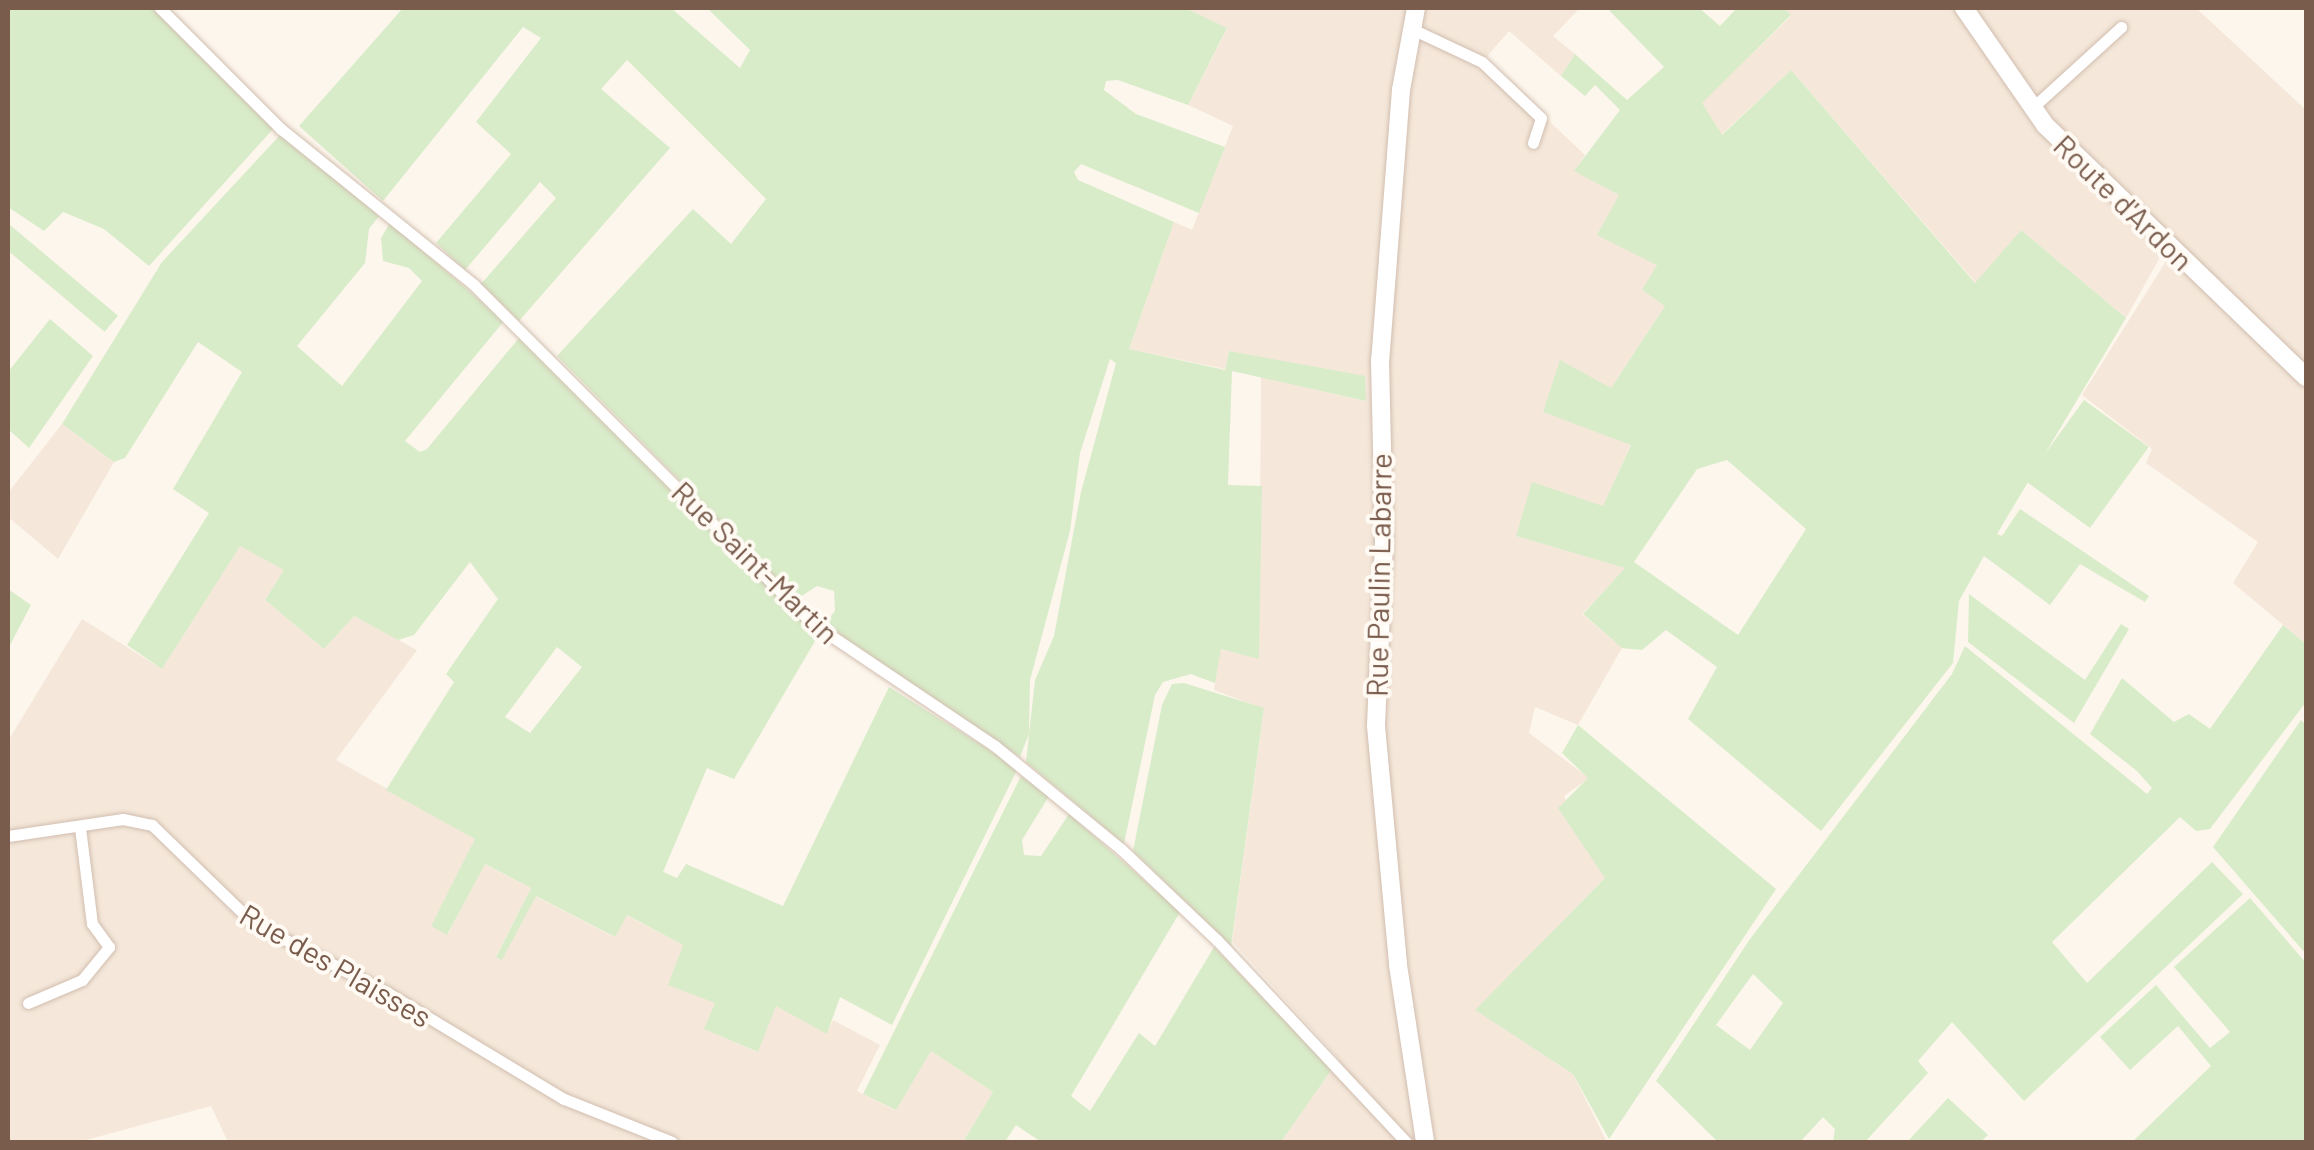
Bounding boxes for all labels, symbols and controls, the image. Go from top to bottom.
street label: Route d'Ardon [2047,127,2201,277]
street label: Rue Paulin Labarre [1358,453,1398,697]
street label: Rue Saint-Martin [665,473,847,651]
street label: Rue des Plaisses [234,896,438,1034]

